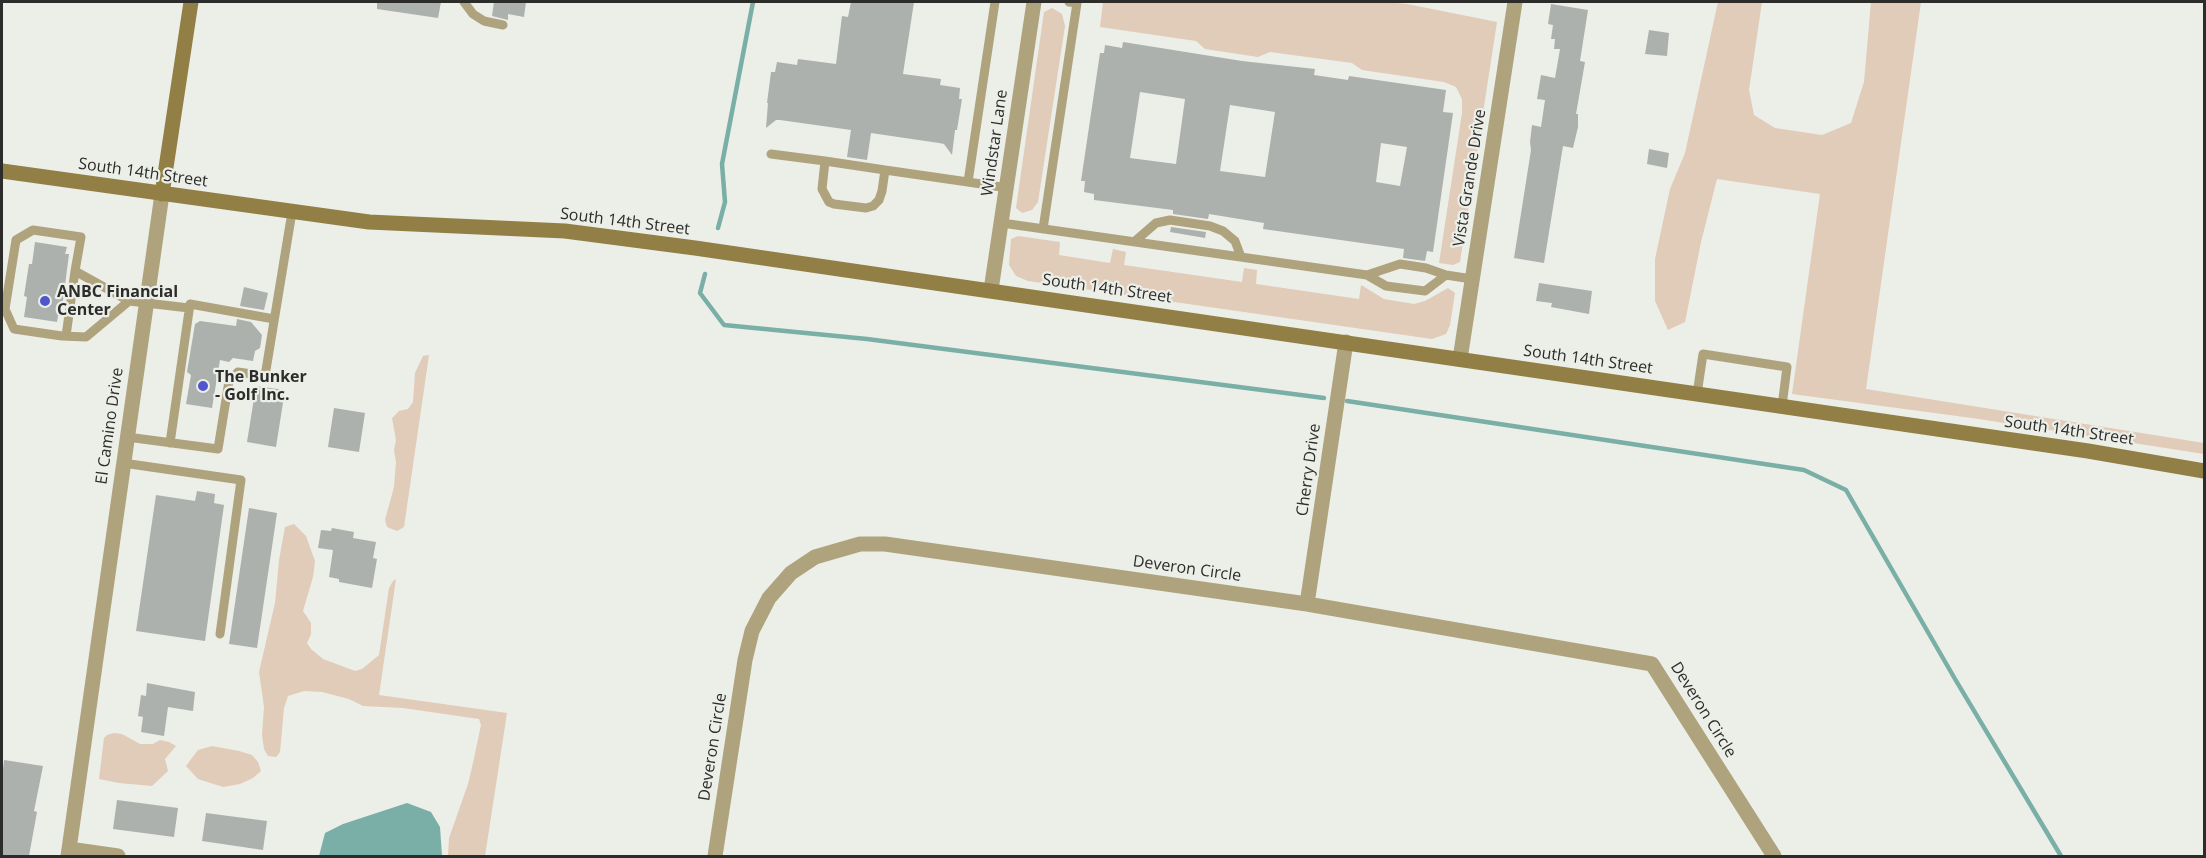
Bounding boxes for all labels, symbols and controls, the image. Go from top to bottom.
street label: Windstar Lane [978,89,1012,197]
street label: Vista Grande Drive [1450,108,1490,248]
street label: South 14th Street [77,154,209,192]
street label: South 14th Street [559,205,691,239]
street label: South 14th Street [1041,270,1173,308]
place label: ANBC Financial Center [57,282,178,320]
marker: ANBC Financial Center [38,294,52,308]
street label: South 14th Street [1522,341,1654,379]
street label: El Camino Drive [92,366,128,486]
place label: The Bunker - Golf Inc. [215,367,307,405]
marker: The Bunker - Golf Inc. [196,379,210,393]
street label: South 14th Street [2003,412,2135,450]
street label: Cherry Drive [1293,422,1325,518]
street label: Deveron Circle [1132,552,1242,586]
street label: Deveron Circle [1666,659,1740,761]
street label: Deveron Circle [695,692,731,802]

